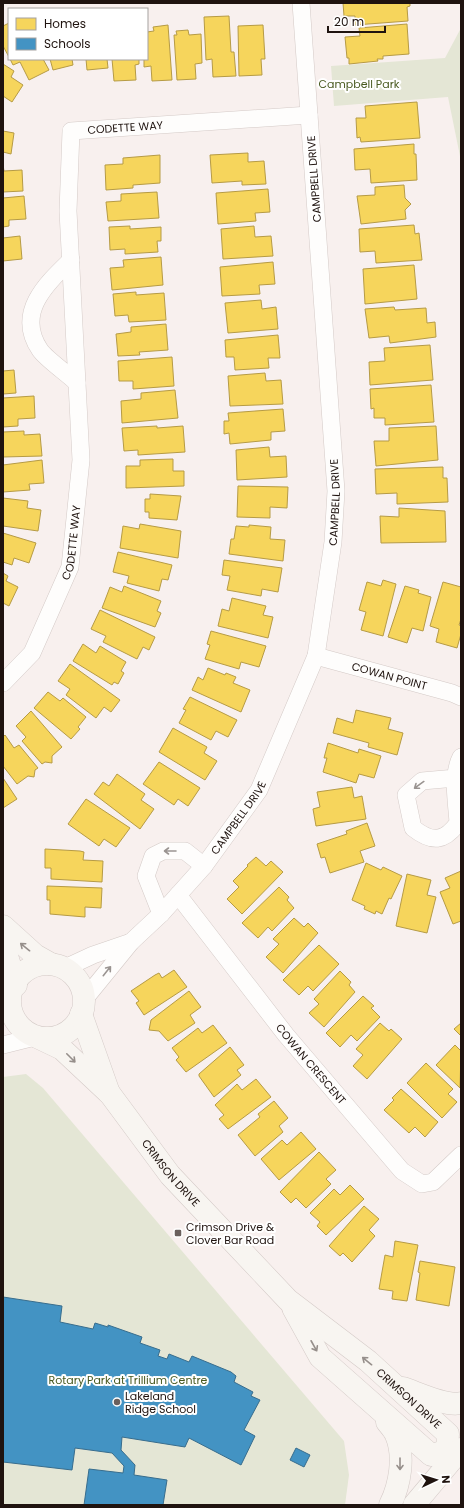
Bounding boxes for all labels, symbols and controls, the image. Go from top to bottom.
legend [8,8,148,60]
scale bar [328,8,385,34]
text: 20 m [334,13,364,30]
text: Homes [44,15,86,32]
text: Schools [44,35,91,52]
park label: Campbell Park [319,76,400,92]
street label: CODETTE WAY [87,117,164,138]
street label: CAMPBELL DRIVE [303,135,325,223]
street label: CAMPBELL DRIVE [325,458,344,546]
street label: CODETTE WAY [57,504,84,583]
street label: COWAN POINT [350,658,429,694]
street label: CAMPBELL DRIVE [207,778,270,858]
one-way arrow [413,781,424,789]
one-way arrow [164,847,177,855]
one-way arrow [20,943,31,952]
one-way arrow [103,966,112,977]
street label: COWAN CRESCENT [272,1020,350,1108]
one-way arrow [66,1054,76,1063]
street label: CRIMSON DRIVE [138,1136,204,1210]
place label: Crimson Drive & Clover Bar Road [186,1219,275,1248]
marker: Crimson Drive & Clover Bar Road [173,1228,183,1238]
one-way arrow [310,1340,318,1352]
one-way arrow [361,1356,372,1365]
street label: CRIMSON DRIVE [373,1364,445,1432]
park label: Rotary Park at Trillium Centre [49,1372,208,1388]
place label: Lakeland Ridge School [125,1388,196,1417]
marker: Lakeland Ridge School [112,1397,122,1407]
one-way arrow [396,1457,404,1470]
north arrow [416,1460,456,1500]
text: N [438,1475,454,1484]

